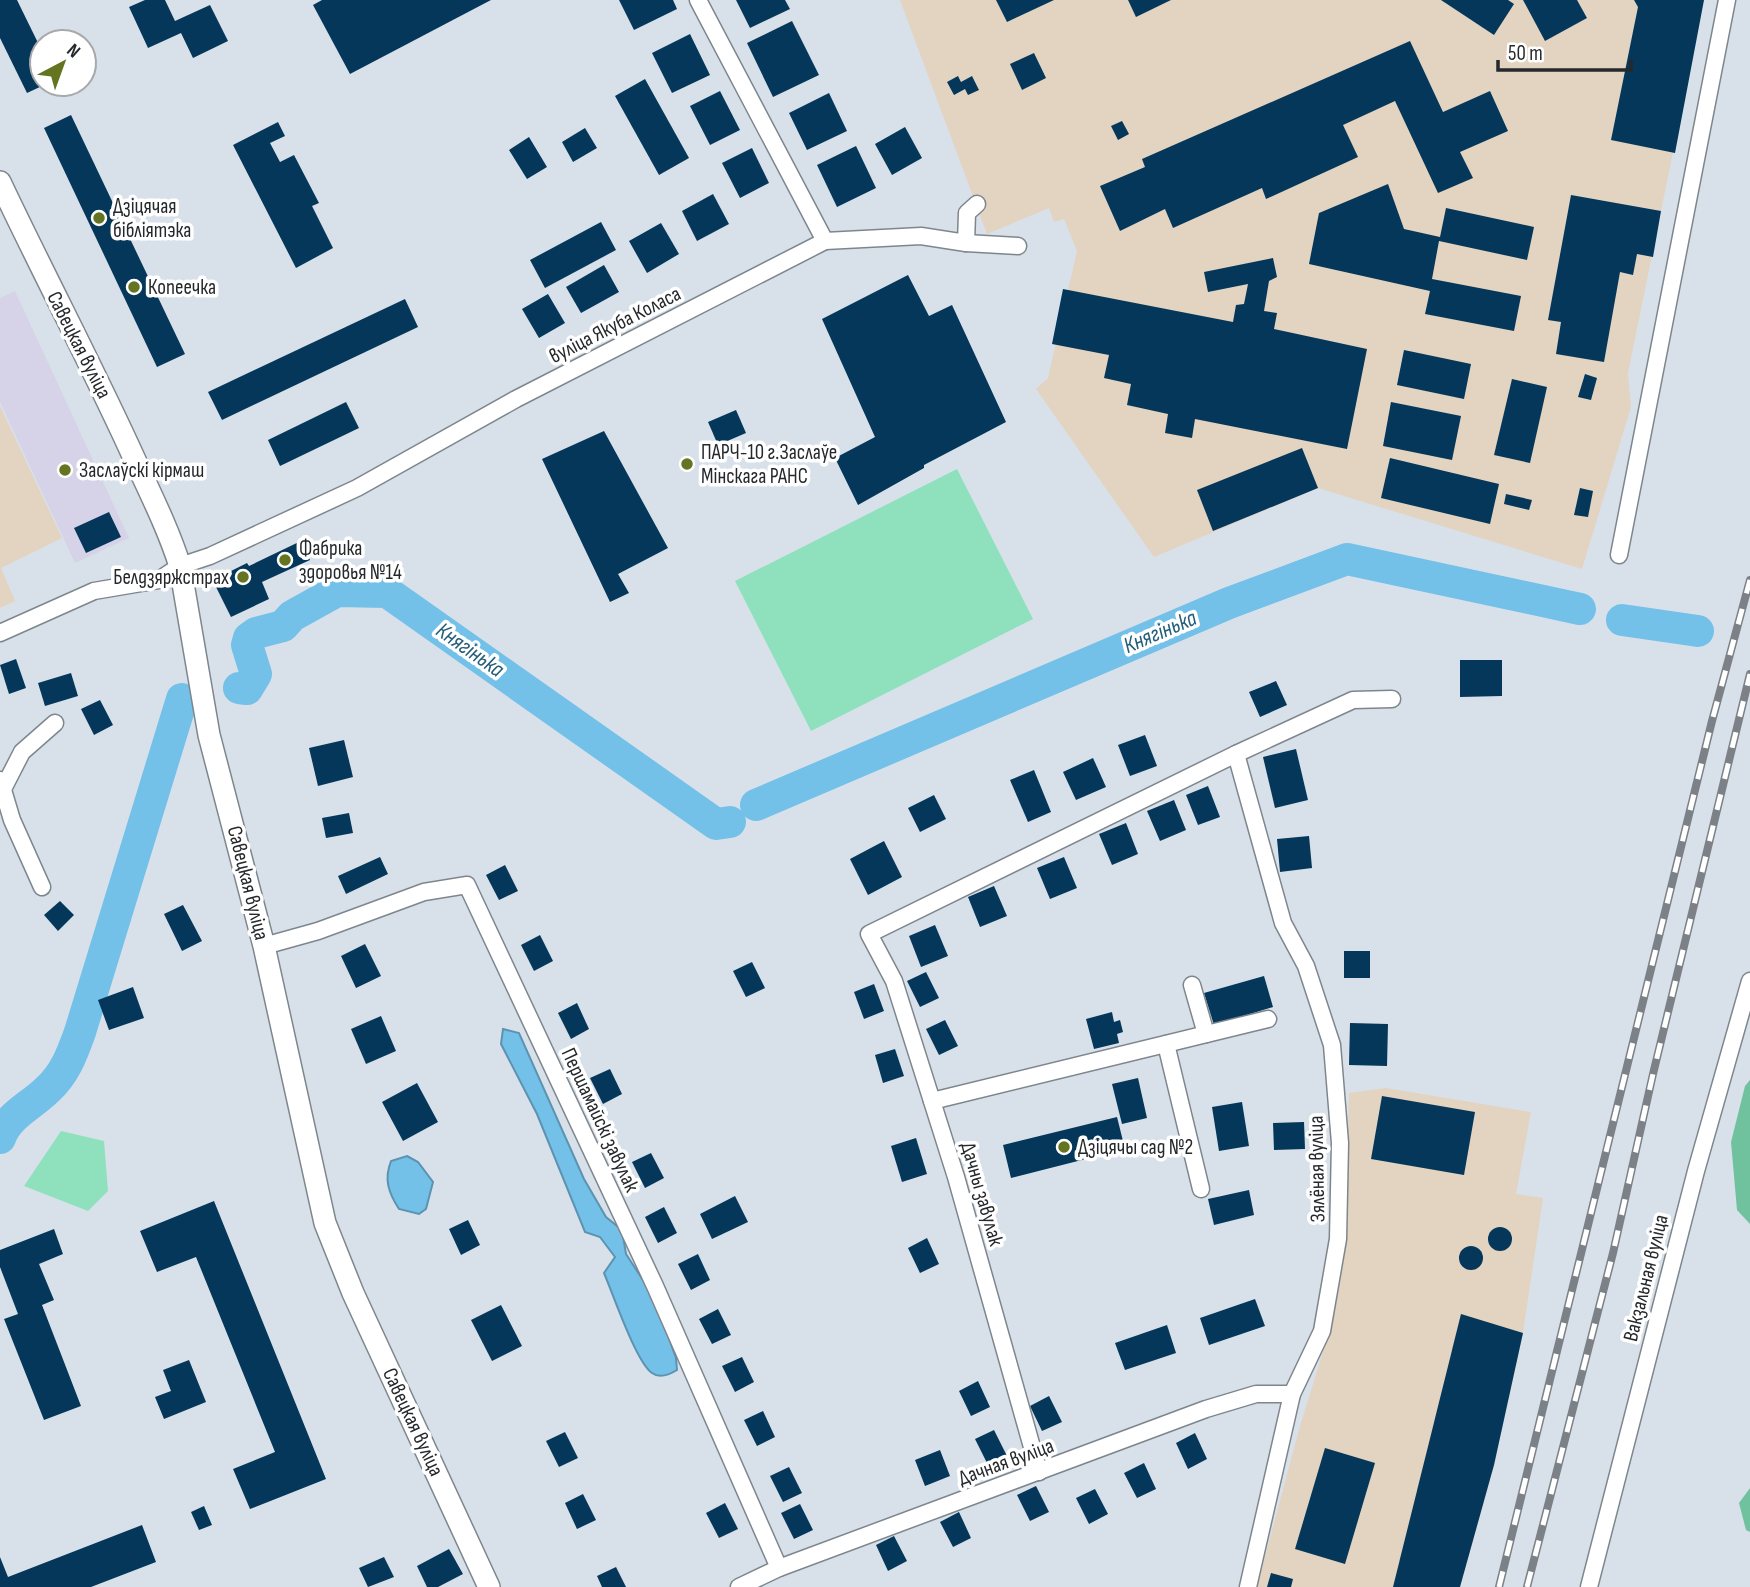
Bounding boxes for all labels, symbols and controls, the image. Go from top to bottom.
north arrow [28,28,98,98]
scale bar [1498,28,1631,72]
text: N [62,39,85,63]
text: 50 m [1508,41,1543,66]
place label: Дзіцячая бібліятэка [113,194,191,243]
marker: Дзіцячая бібліятэка [91,210,107,226]
place label: Копеечка [148,275,216,300]
marker: Копеечка [126,279,142,295]
street label: вуліца Якуба Коласа [545,281,685,369]
street label: Савецкая вуліца [41,287,117,403]
place label: ПАРЧ-10 г.Заслаўе Мінскага РАНС [701,440,837,489]
marker: ПАРЧ-10 г.Заслаўе Мінскага РАНС [679,456,695,472]
place label: Заслаўскі кірмаш [79,458,204,483]
marker: Заслаўскі кірмаш [57,462,73,478]
place label: Фабрика здоровья №14 [299,536,402,585]
marker: Фабрика здоровья №14 [277,552,293,568]
place label: Белдзяржстрах [113,565,229,590]
marker: Белдзяржстрах [235,569,251,585]
water label: Княгінька [1119,604,1201,660]
water label: Княгінька [431,616,510,684]
street label: Савецкая вуліца [222,823,274,943]
street label: Першамайскі завулак [556,1044,644,1196]
street label: Зялёная вуліца [1304,1115,1330,1223]
place label: Дзіцячы сад №2 [1078,1135,1193,1160]
street label: Дачны завулак [955,1139,1009,1249]
marker: Дзіцячы сад №2 [1056,1139,1072,1155]
street label: Вакзальная вуліца [1618,1212,1674,1344]
street label: Савецкая вуліца [377,1364,449,1480]
street label: Дачная вуліца [955,1433,1057,1491]

